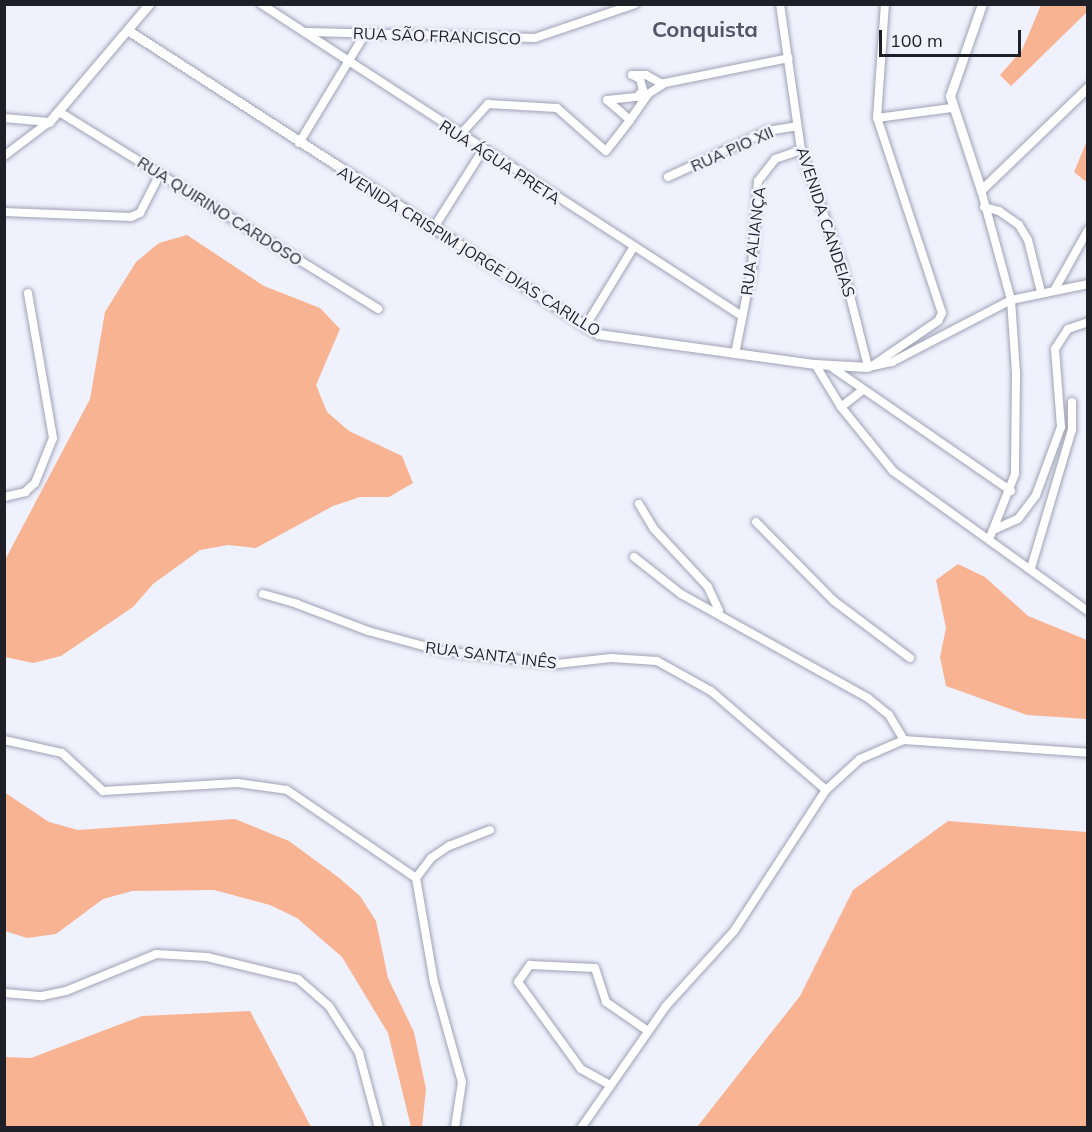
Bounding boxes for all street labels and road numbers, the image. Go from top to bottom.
street label: RUA SÃO FRANCISCO [353,23,521,49]
street label: RUA ÁGUA PRETA [436,116,564,208]
street label: RUA PIO XII [688,122,776,176]
street label: AVENIDA CANDEIAS [793,144,859,300]
street label: RUA QUIRINO CARDOSO [134,152,306,270]
street label: AVENIDA CRISPIM JORGE DIAS CARILLO [334,162,604,340]
street label: RUA ALIANÇA [737,186,769,296]
street label: RUA SANTA INÊS [424,637,558,673]

